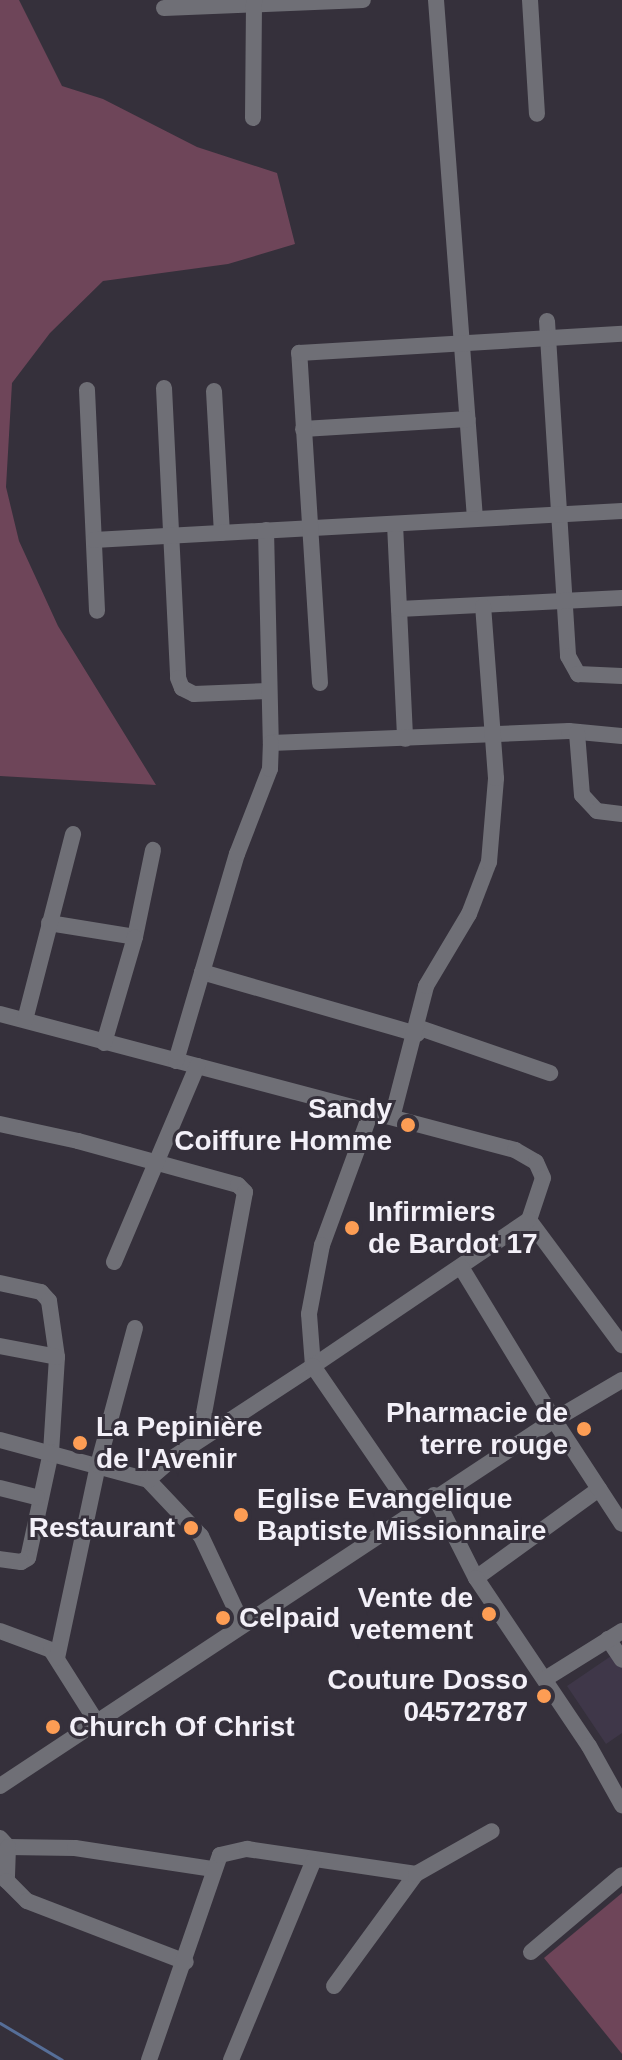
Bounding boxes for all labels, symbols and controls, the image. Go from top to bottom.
place label: Sandy Coiffure Homme [174,1092,392,1158]
marker: Sandy Coiffure Homme [399,1116,417,1134]
place label: Infirmiers de Bardot 17 [368,1195,538,1261]
marker: Infirmiers de Bardot 17 [343,1219,361,1237]
place label: Pharmacie de terre rouge [386,1396,568,1462]
place label: La Pepinière de l'Avenir [96,1410,263,1476]
marker: Pharmacie de terre rouge [575,1420,593,1438]
marker: La Pepinière de l'Avenir [71,1434,89,1452]
place label: Eglise Evangelique Baptiste Missionnaire [257,1482,546,1548]
marker: Eglise Evangelique Baptiste Missionnaire [232,1506,250,1524]
place label: Restaurant [29,1511,175,1545]
marker: Restaurant [182,1519,200,1537]
place label: Vente de vetement [350,1581,473,1647]
place label: Celpaid [239,1601,340,1635]
marker: Vente de vetement [480,1605,498,1623]
marker: Celpaid [214,1609,232,1627]
place label: Couture Dosso 04572787 [327,1663,528,1729]
marker: Couture Dosso 04572787 [535,1687,553,1705]
place label: Church Of Christ [69,1710,295,1744]
marker: Church Of Christ [44,1718,62,1736]

